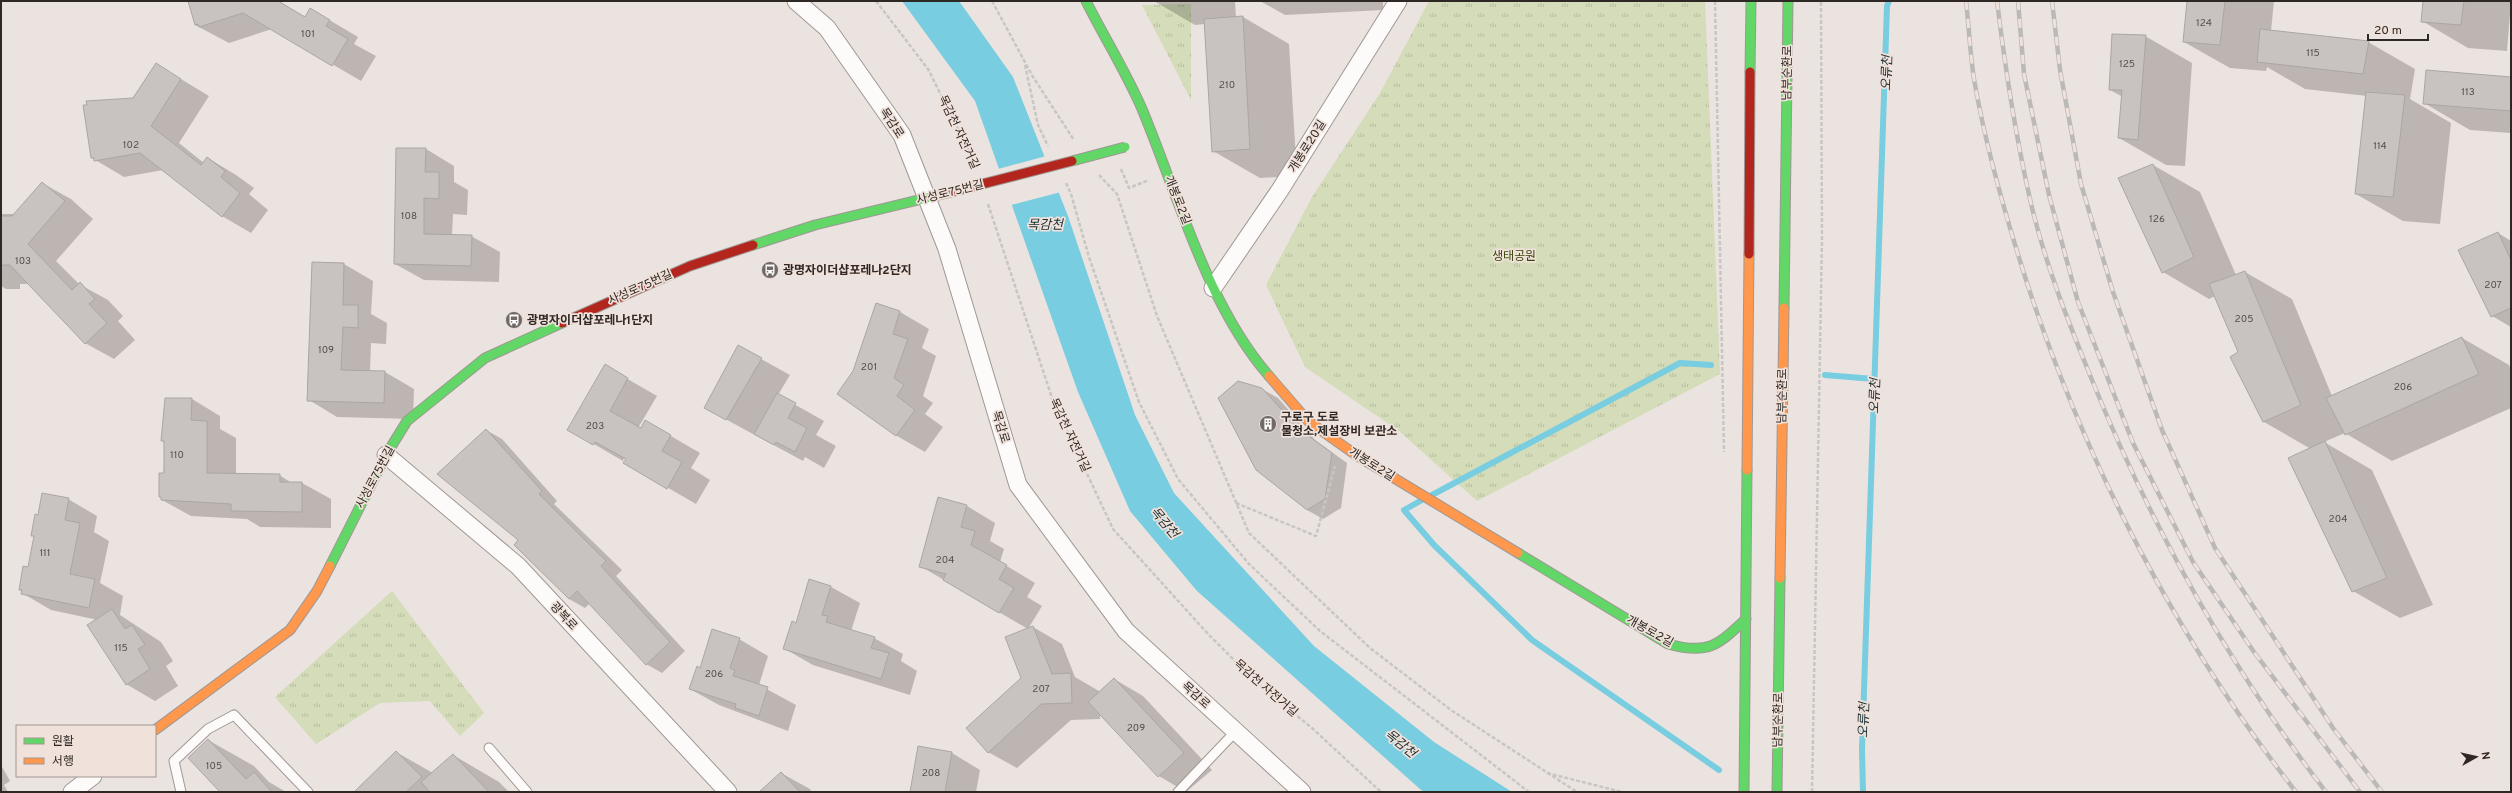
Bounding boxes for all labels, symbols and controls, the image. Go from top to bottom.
scale bar [2368,16,2428,42]
house number: 124 [2196,17,2212,30]
text: 20 m [2374,23,2402,39]
house number: 101 [301,28,315,41]
street label: 남부순환로 [1780,45,1796,101]
house number: 115 [2306,47,2320,60]
water label: 오류천 [1879,54,1897,91]
house number: 125 [2119,58,2135,71]
house number: 210 [1219,79,1235,92]
house number: 113 [2461,86,2475,99]
street label: 목감천 자전거길 [934,93,982,172]
street label: 목감로 [875,105,907,142]
street label: 개봉로20길 [1285,117,1330,176]
house number: 102 [123,139,139,152]
house number: 114 [2373,140,2387,153]
street label: 개봉로2길 [1160,173,1194,227]
street label: 사성로75번길 [915,177,986,209]
house number: 108 [401,210,417,223]
house number: 126 [2149,213,2165,226]
water label: 목감천 [1027,218,1064,234]
park label: 생태공원 [1492,249,1536,265]
house number: 103 [15,255,31,268]
bus stop icon: 광명자이더샵포레나2단지 [760,260,780,280]
place label: 광명자이더샵포레나2단지 [783,263,912,279]
street label: 사성로75번길 [606,267,675,309]
house number: 207 [2484,279,2502,292]
bus stop icon: 광명자이더샵포레나1단지 [504,310,524,330]
place label: 광명자이더샵포레나1단지 [527,313,653,329]
house number: 205 [2235,313,2253,326]
house number: 109 [318,344,334,357]
house number: 201 [861,361,877,374]
street label: 남부순환로 [1775,368,1791,424]
water label: 오류천 [1867,377,1885,414]
house number: 206 [2394,381,2412,394]
street label: 목감천 자전거길 [1045,396,1093,475]
street label: 목감로 [988,409,1013,445]
place label: 구로구 도로 물청소,제설장비 보관소 [1281,410,1397,440]
building icon: 구로구 도로 물청소,제설장비 보관소 [1258,414,1278,434]
house number: 203 [586,420,604,433]
street label: 사성로75번길 [353,443,399,512]
street label: 개봉로2길 [1345,444,1398,485]
house number: 110 [170,449,184,462]
water label: 목감천 [1146,504,1182,543]
house number: 204 [2329,513,2347,526]
house number: 111 [39,547,51,560]
house number: 204 [936,554,954,567]
street label: 광복로 [546,599,580,634]
street label: 개봉로2길 [1623,612,1676,651]
house number: 115 [114,642,128,655]
street label: 목감천 자전거길 [1230,656,1301,721]
house number: 206 [705,668,723,681]
street label: 목감로 [1178,679,1213,713]
house number: 207 [1032,683,1050,696]
street label: 남부순환로 [1771,692,1787,748]
water label: 오류천 [1856,701,1874,738]
house number: 209 [1127,722,1145,735]
legend [16,725,156,777]
water label: 목감천 [1381,727,1420,763]
text: 원활 [52,734,74,750]
north arrow [2456,737,2496,777]
text: N [2477,751,2492,761]
text: 서행 [52,754,74,770]
house number: 105 [206,760,222,773]
house number: 208 [922,767,940,780]

